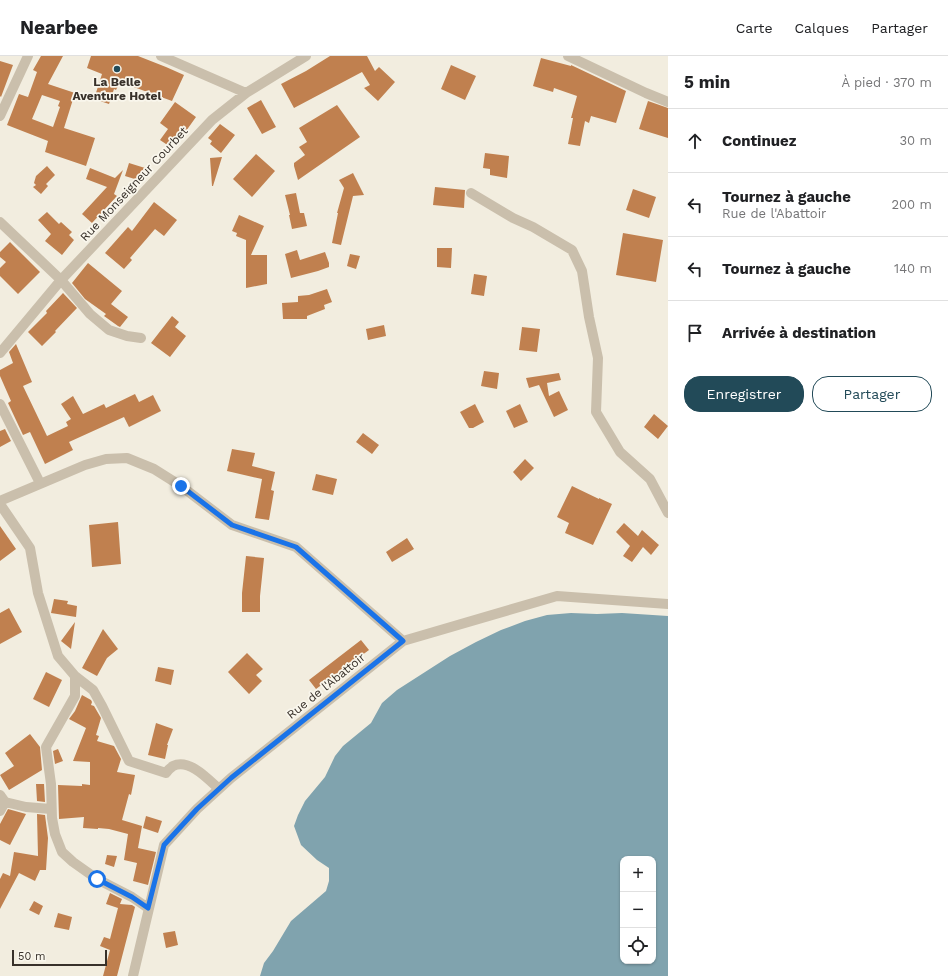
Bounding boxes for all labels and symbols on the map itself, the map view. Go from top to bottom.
marker: La Belle Aventure Hotel [112,64,122,74]
place label: La Belle Aventure Hotel [73,75,161,103]
street label: Rue Monseigneur Courbet [77,124,191,244]
route end [172,477,190,495]
street label: Rue de l'Abattoir [284,650,368,722]
route start [88,870,106,888]
scale bar [12,948,107,967]

